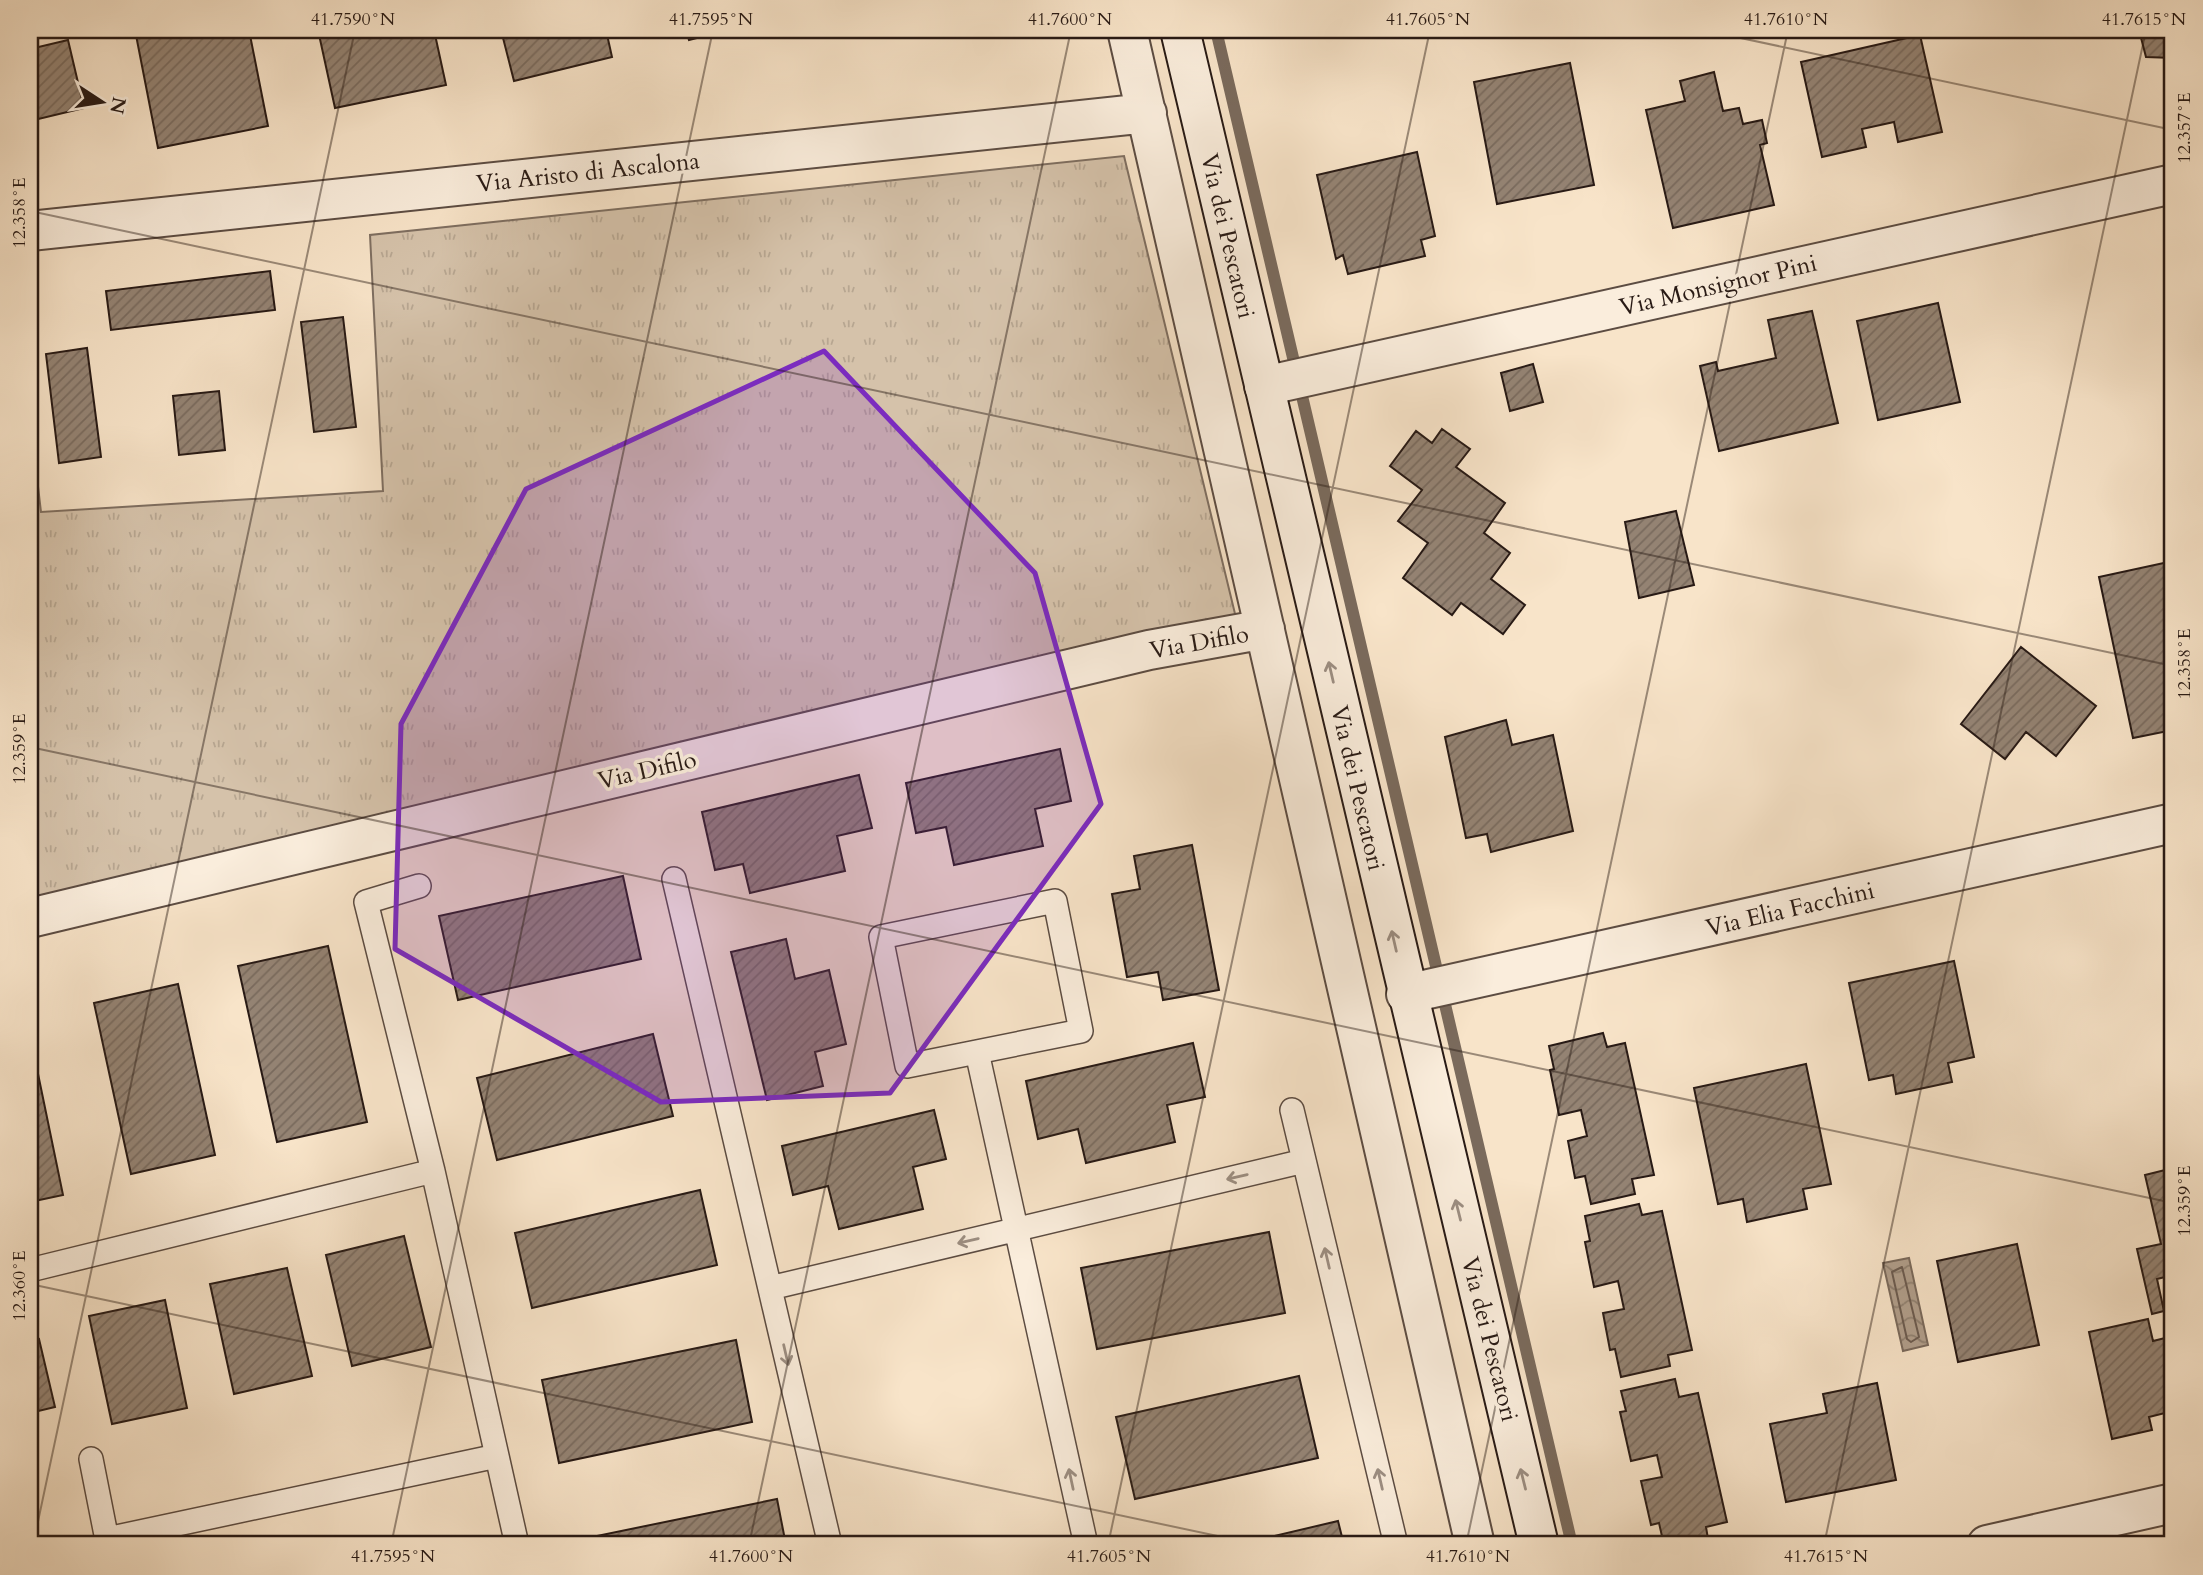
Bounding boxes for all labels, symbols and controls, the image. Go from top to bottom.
text: 41.7590°N [311,7,396,32]
text: 41.7595°N [669,7,754,32]
text: 41.7600°N [1028,7,1113,32]
text: 41.7605°N [1386,7,1471,32]
text: 41.7610°N [1744,7,1829,32]
text: 41.7615°N [2102,7,2187,32]
north arrow [66,66,136,136]
text: 12.357°E [2172,93,2197,164]
text: N [103,95,132,117]
street label: Via Aristo di Ascalona [475,144,702,201]
street label: Via dei Pescatori [1192,150,1263,322]
text: 12.358°E [7,178,32,249]
street label: Via Monsignor Pini [1616,247,1820,324]
street label: Via Difilo [1147,618,1251,667]
text: 12.358°E [2172,629,2197,700]
one-way arrow [1324,661,1337,684]
street label: Via dei Pescatori [1322,702,1393,874]
text: 12.359°E [7,714,32,785]
street label: Via Difilo [595,743,700,798]
street label: Via Elia Facchini [1703,874,1878,945]
one-way arrow [1387,930,1400,953]
text: 12.359°E [2172,1166,2197,1237]
one-way arrow [1227,1171,1249,1184]
one-way arrow [1451,1199,1465,1222]
one-way arrow [957,1235,980,1248]
one-way arrow [1320,1247,1333,1270]
text: 12.360°E [7,1251,32,1322]
street label: Via dei Pescatori [1453,1253,1526,1425]
one-way arrow [779,1343,793,1366]
one-way arrow [1064,1468,1077,1491]
one-way arrow [1373,1468,1386,1491]
one-way arrow [1516,1468,1530,1491]
text: 41.7595°N [351,1544,436,1569]
text: 41.7600°N [709,1544,794,1569]
text: 41.7605°N [1067,1544,1152,1569]
text: 41.7610°N [1426,1544,1511,1569]
text: 41.7615°N [1784,1544,1869,1569]

